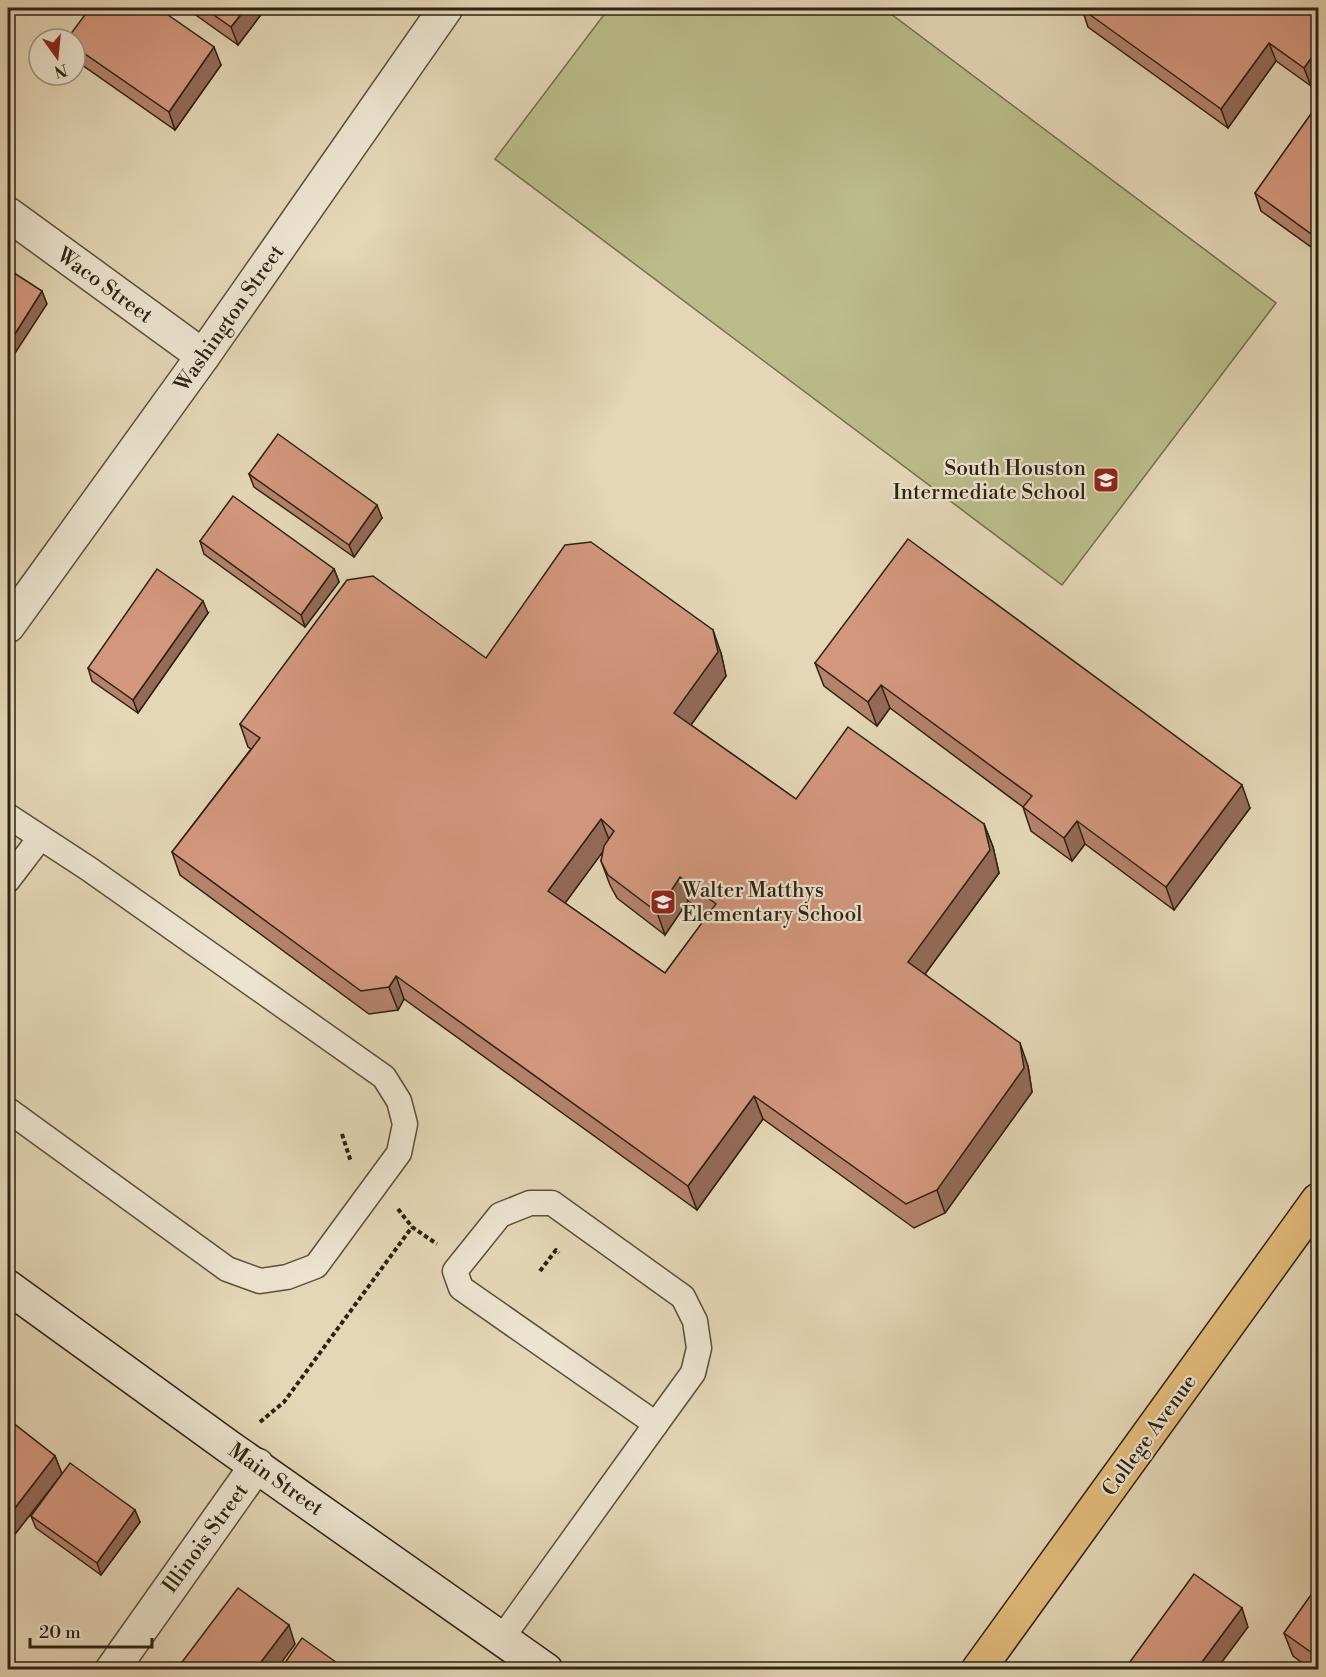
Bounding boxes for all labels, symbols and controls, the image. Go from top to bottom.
north arrow [27,27,87,87]
text: N [52,59,69,82]
street label: Washington Street [169,240,290,398]
street label: Waco Street [51,242,158,330]
place label: South Houston Intermediate School [893,456,1086,506]
school or university icon: South Houston Intermediate School [1091,465,1121,495]
place label: Walter Matthys Elementary School [681,878,862,928]
school or university icon: Walter Matthys Elementary School [648,887,678,917]
street label: College Avenue [1097,1370,1203,1501]
street label: Main Street [223,1438,328,1522]
street label: Illinois Street [157,1478,255,1598]
scale bar [30,1611,152,1649]
text: 20 m [39,1621,81,1644]

